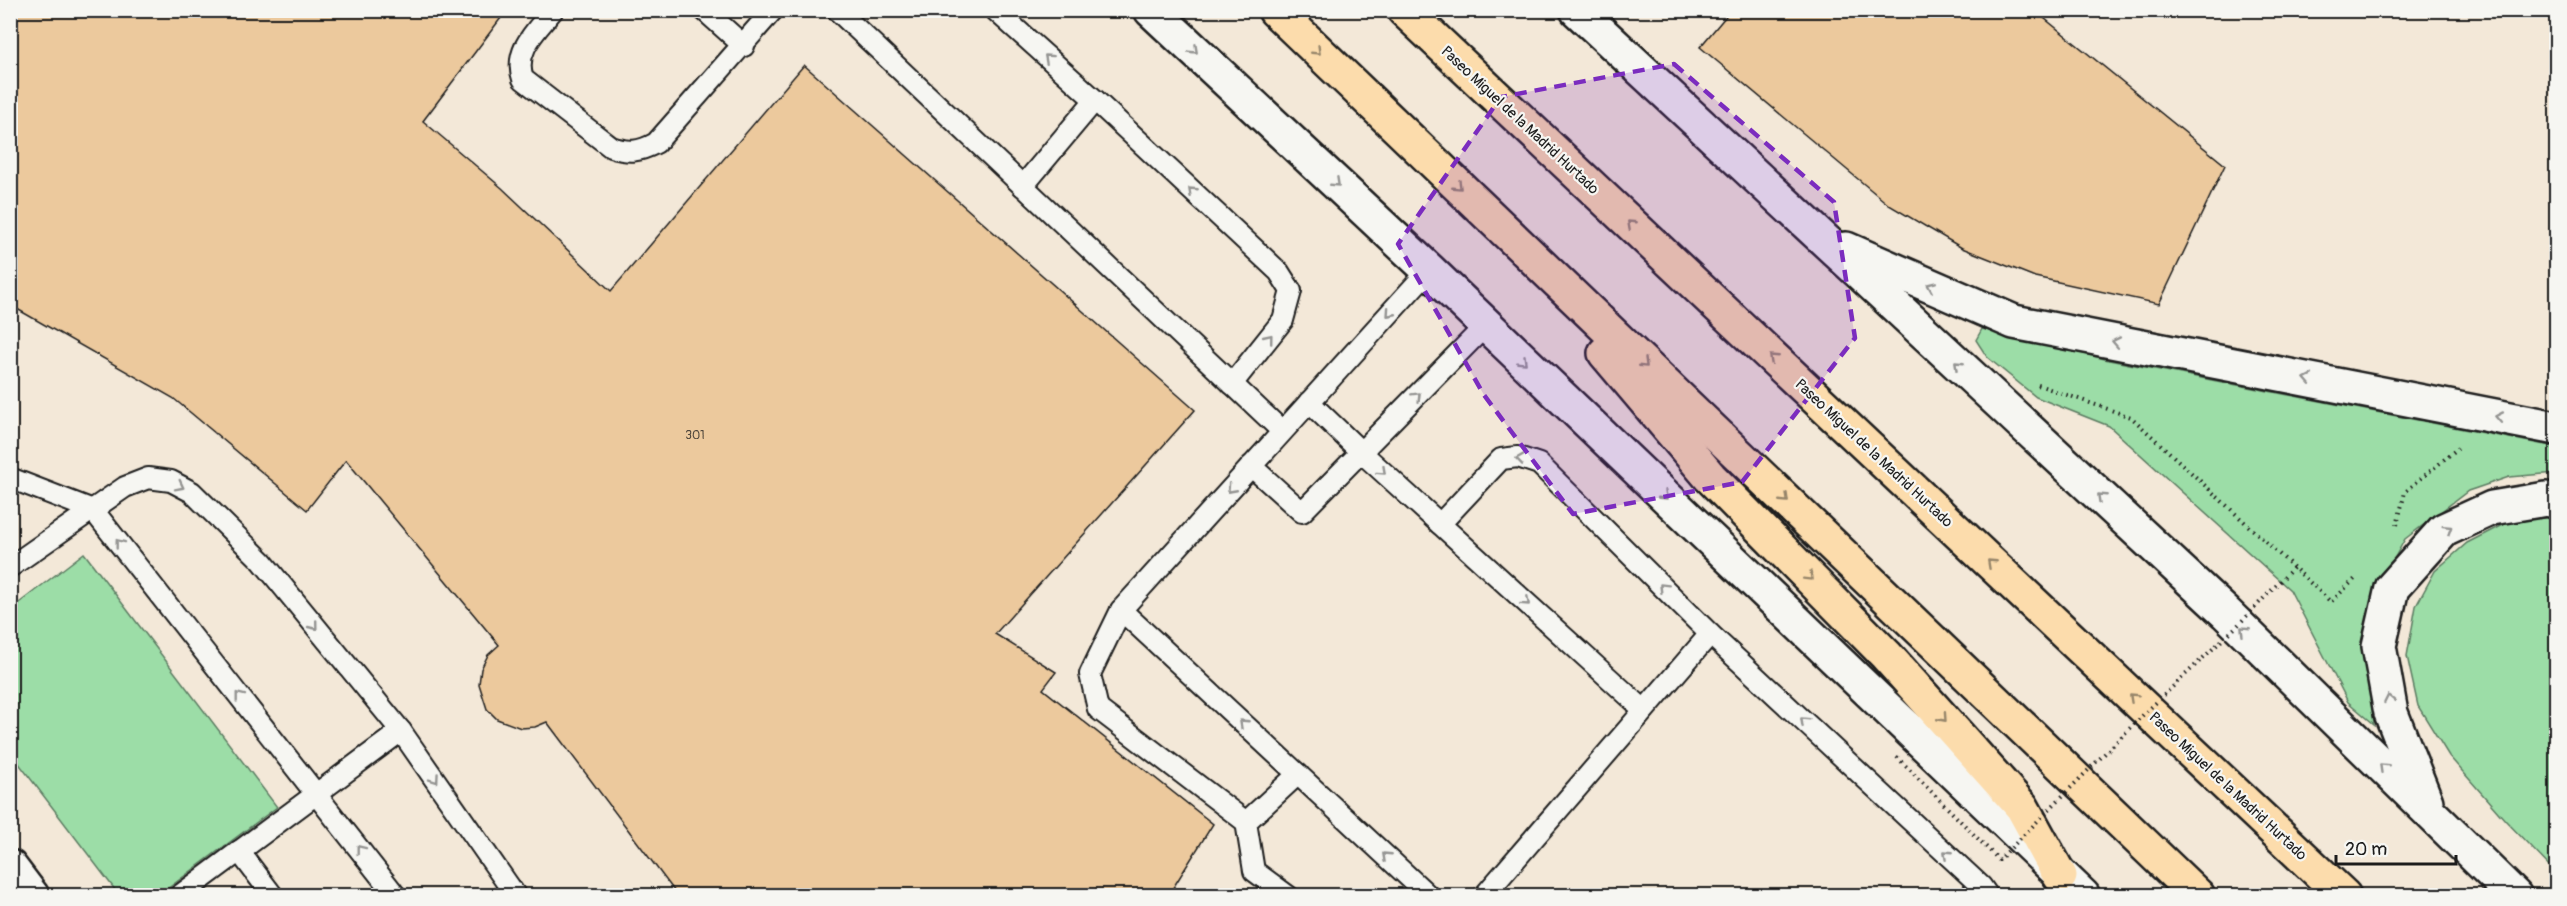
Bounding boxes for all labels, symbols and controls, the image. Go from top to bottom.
street label: Paseo Miguel de la Madrid Hurtado [1437,42,1603,199]
one-way arrow [1186,43,1197,54]
one-way arrow [1310,44,1320,55]
one-way arrow [1044,54,1055,65]
one-way arrow [1330,176,1340,187]
one-way arrow [1451,178,1462,189]
one-way arrow [1188,187,1199,198]
one-way arrow [1627,220,1638,231]
one-way arrow [1926,281,1937,293]
one-way arrow [1386,306,1397,317]
one-way arrow [1261,334,1272,345]
one-way arrow [2112,336,2122,349]
one-way arrow [1517,354,1527,365]
one-way arrow [1769,354,1780,365]
one-way arrow [1638,357,1648,368]
one-way arrow [1954,361,1965,372]
one-way arrow [2303,373,2313,386]
street label: Paseo Miguel de la Madrid Hurtado [1791,375,1957,532]
one-way arrow [1409,392,1420,403]
one-way arrow [2494,411,2504,424]
house number: 301 [685,428,705,443]
one-way arrow [1515,454,1524,466]
one-way arrow [1375,464,1385,475]
one-way arrow [174,479,184,490]
one-way arrow [1227,482,1238,492]
one-way arrow [1658,489,1668,500]
one-way arrow [1778,492,1788,503]
one-way arrow [2097,494,2108,505]
one-way arrow [2442,526,2453,537]
one-way arrow [115,538,126,549]
one-way arrow [1988,560,1999,571]
one-way arrow [1801,569,1812,580]
one-way arrow [1659,583,1670,594]
one-way arrow [1519,595,1530,606]
one-way arrow [307,619,318,630]
one-way arrow [2240,627,2251,638]
one-way arrow [236,692,247,703]
one-way arrow [2130,693,2140,704]
one-way arrow [2383,694,2396,704]
street label: Paseo Miguel de la Madrid Hurtado [2145,708,2311,865]
one-way arrow [1936,711,1947,722]
one-way arrow [1801,717,1811,728]
one-way arrow [1240,719,1250,730]
one-way arrow [2380,763,2391,774]
one-way arrow [428,773,439,784]
scale bar [2336,828,2456,866]
text: 20 m [2345,838,2387,861]
one-way arrow [356,845,367,856]
one-way arrow [1943,850,1954,861]
one-way arrow [1383,852,1393,863]

